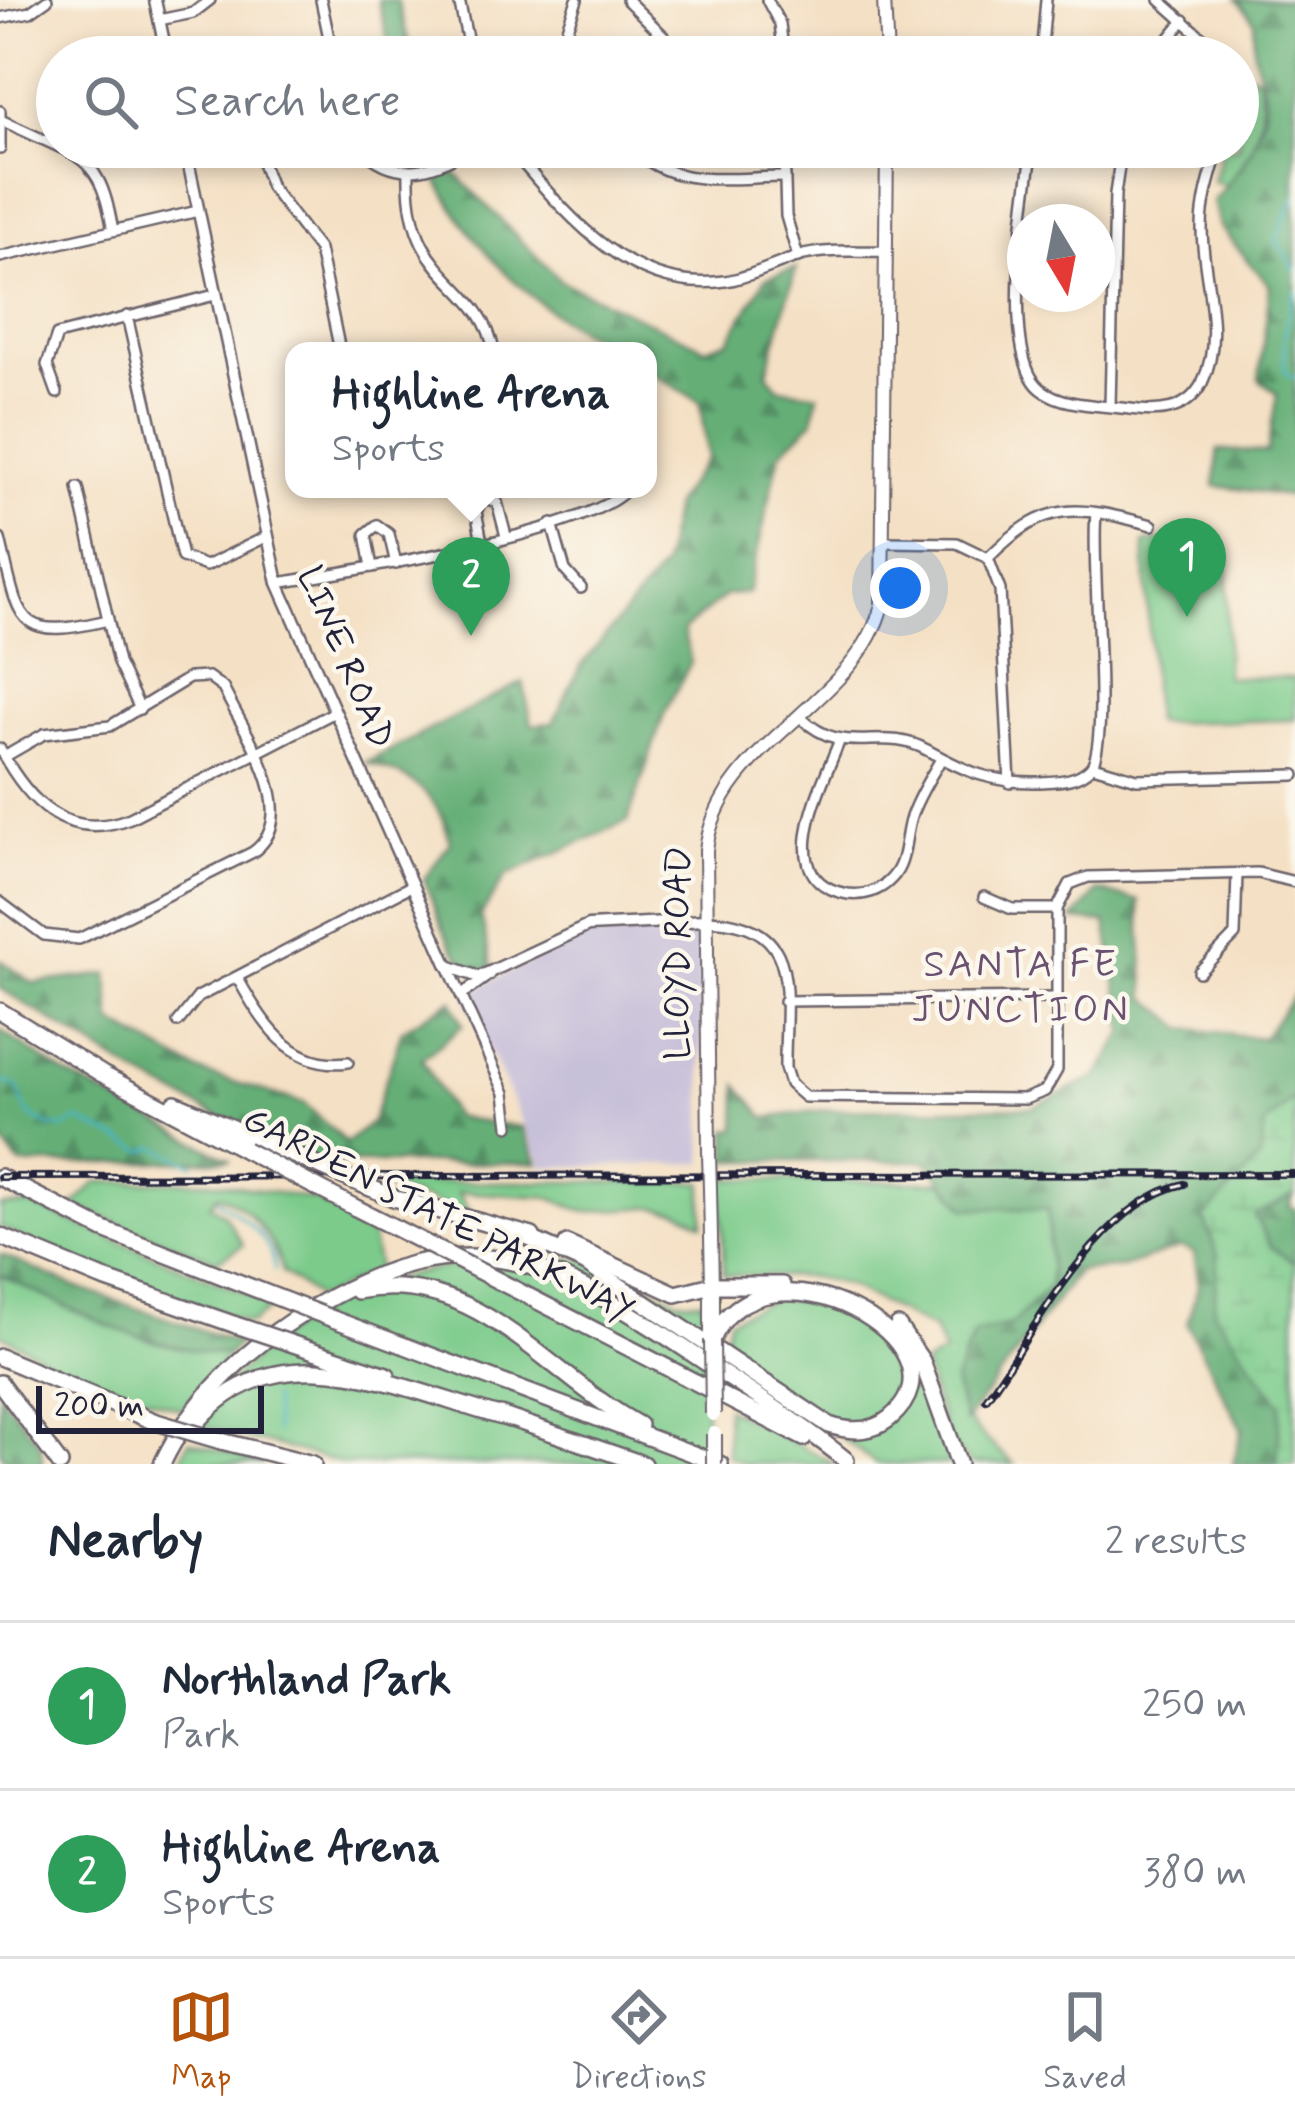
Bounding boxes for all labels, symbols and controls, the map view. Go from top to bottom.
search box [36,36,1259,168]
icon: search [78,69,144,135]
text: Search here [174,73,401,132]
north arrow [1007,204,1115,312]
popup [285,342,657,498]
text: Highline Arena [332,365,610,424]
text: Sports [332,424,445,475]
pin: 1 [1148,518,1226,617]
pin: 2 [432,537,510,636]
your location [870,558,930,618]
street label: LINE ROAD [284,560,404,756]
street label: LLOYD ROAD [656,846,703,1060]
district label: SANTA FE JUNCTION [911,940,1131,1036]
street label: GARDEN STATE PARKWAY [234,1097,642,1335]
scale bar [36,1380,264,1433]
text: 200 m [54,1385,144,1429]
text: Nearby [48,1509,203,1575]
text: 2 results [1105,1517,1247,1568]
text: Northland Park [162,1651,451,1710]
text: 1 [78,1680,96,1731]
text: 250 m [1142,1680,1247,1731]
text: Park [162,1710,240,1761]
text: Highline Arena [162,1819,440,1878]
text: 2 [77,1848,97,1899]
text: 380 m [1143,1848,1247,1899]
text: Sports [162,1878,275,1929]
tab: Map [168,1984,234,2100]
tab: Directions [571,1984,707,2100]
tab: Saved [1043,1984,1127,2100]

